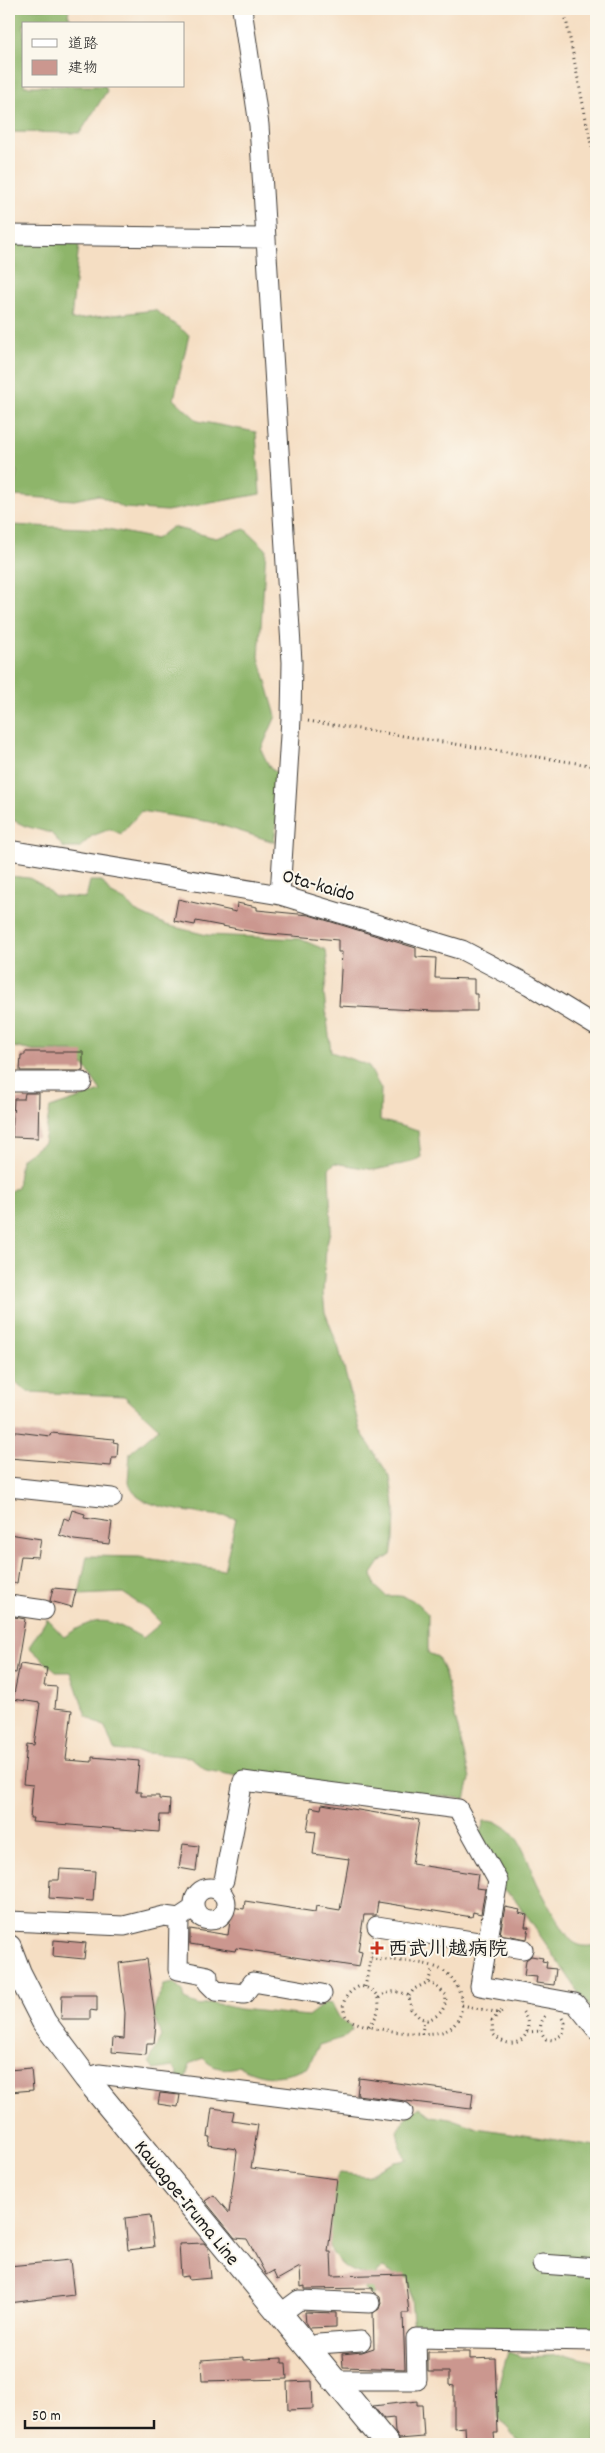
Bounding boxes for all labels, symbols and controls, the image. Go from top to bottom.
legend [22,22,185,88]
text: 道路 [68,34,98,56]
text: 建物 [68,58,98,80]
street label: Ota-kaido [278,863,358,911]
place label: 西武川越病院 [388,1937,508,1965]
marker: 西武川越病院 [370,1941,384,1955]
street label: Kawagoe-Iruma Line [126,2135,245,2273]
scale bar [25,2398,154,2430]
text: 50 m [32,2406,61,2428]

